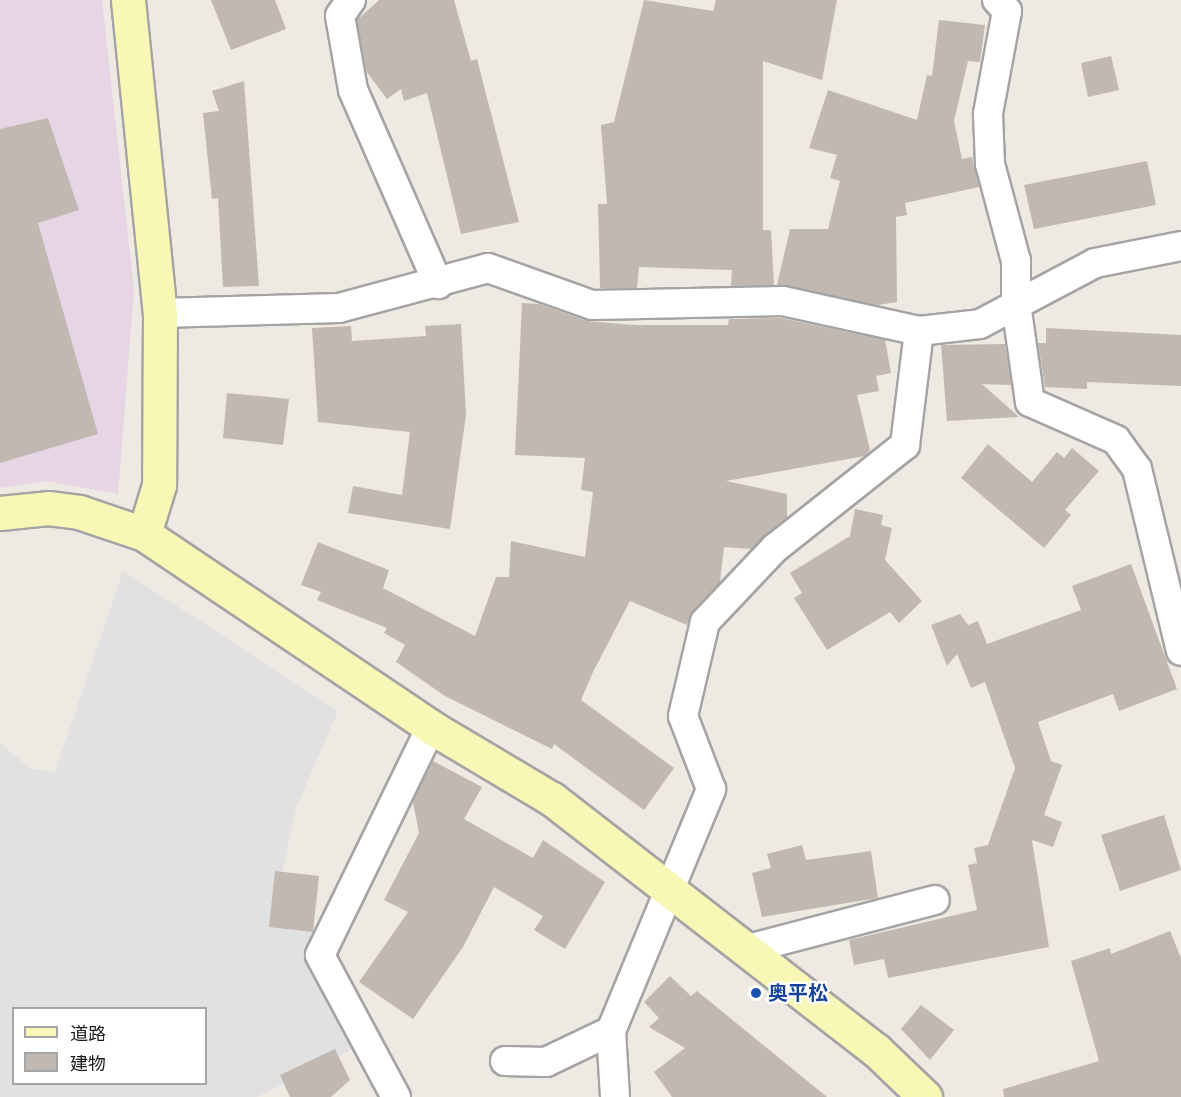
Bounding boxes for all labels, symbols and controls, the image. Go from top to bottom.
place label: 奥平松 [768,981,828,1005]
marker: 奥平松 [749,986,763,1000]
legend [12,1007,207,1085]
text: 道路 [70,1023,106,1044]
text: 建物 [70,1053,106,1074]

